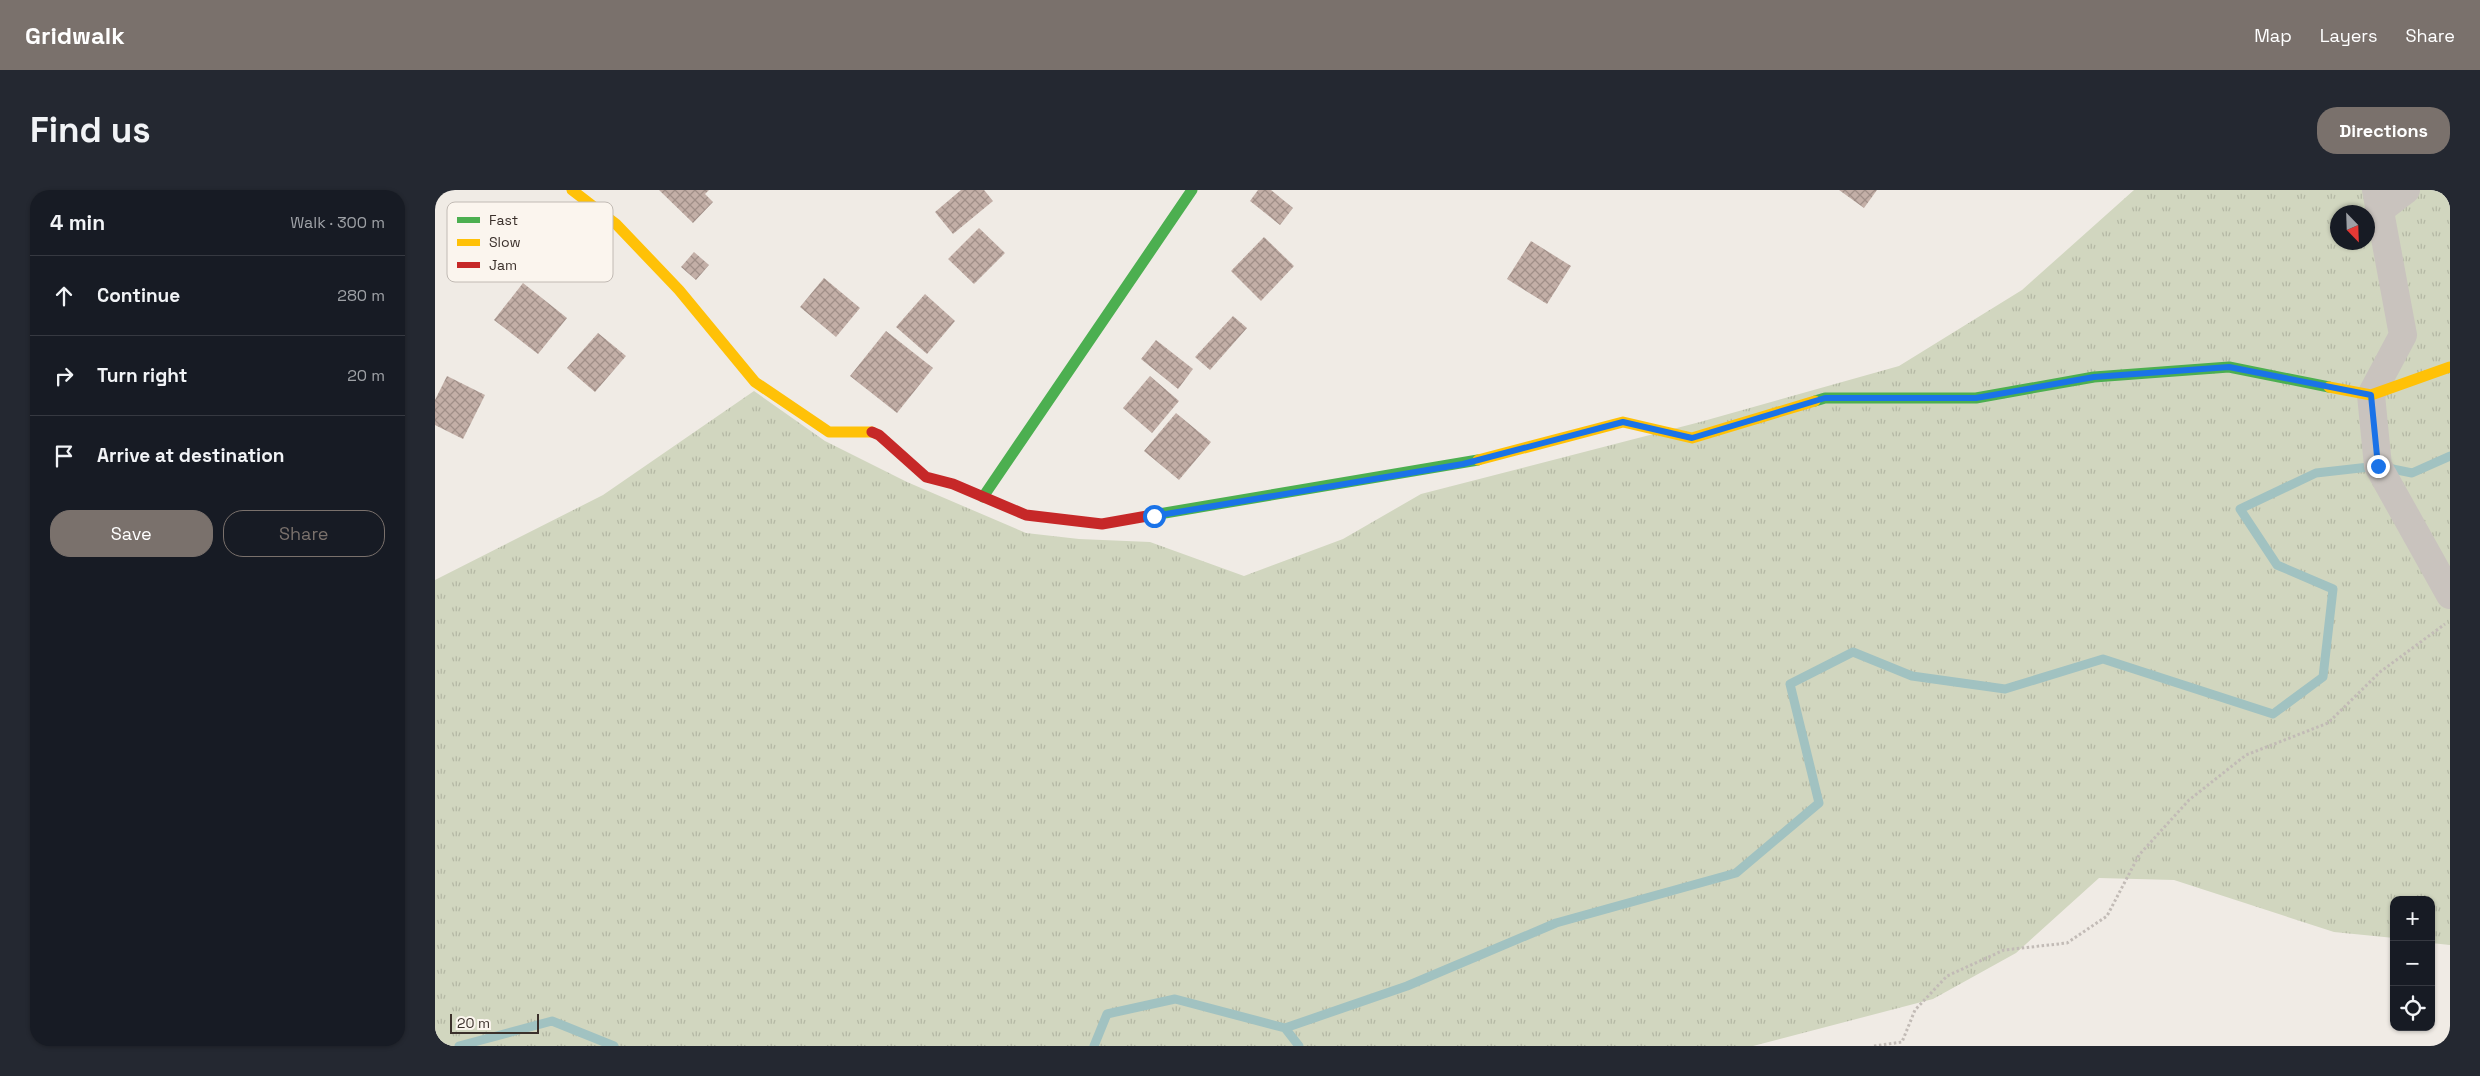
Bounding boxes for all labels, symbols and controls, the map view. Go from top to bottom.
text: Gridwalk [25,20,125,51]
text: Map [2254,24,2292,47]
text: Layers [2320,24,2377,47]
text: Share [2405,24,2455,47]
button: Directions [2317,107,2450,154]
text: Find us [30,108,151,152]
legend [447,202,613,282]
north arrow [2330,205,2375,250]
text: 4 min [50,209,105,236]
text: Fast [489,211,518,229]
text: Walk · 300 m [290,212,385,233]
text: Slow [489,233,521,251]
text: Jam [489,256,517,274]
icon: ahead [50,282,78,310]
text: Continue [97,283,180,308]
text: 280 m [337,285,385,306]
icon: right [50,362,78,390]
text: Turn right [97,363,187,388]
text: 20 m [347,365,385,386]
icon: arrive [50,442,78,470]
text: Arrive at destination [97,443,285,468]
route end [2367,455,2390,478]
route start [1143,505,1166,528]
button: Save [50,510,213,557]
button: Share [223,510,385,557]
map controls [2390,896,2435,1031]
button: + [2390,896,2435,941]
button: − [2390,941,2435,986]
button: locate [2390,986,2435,1031]
scale bar [450,1011,539,1034]
text: 20 m [457,1014,490,1032]

